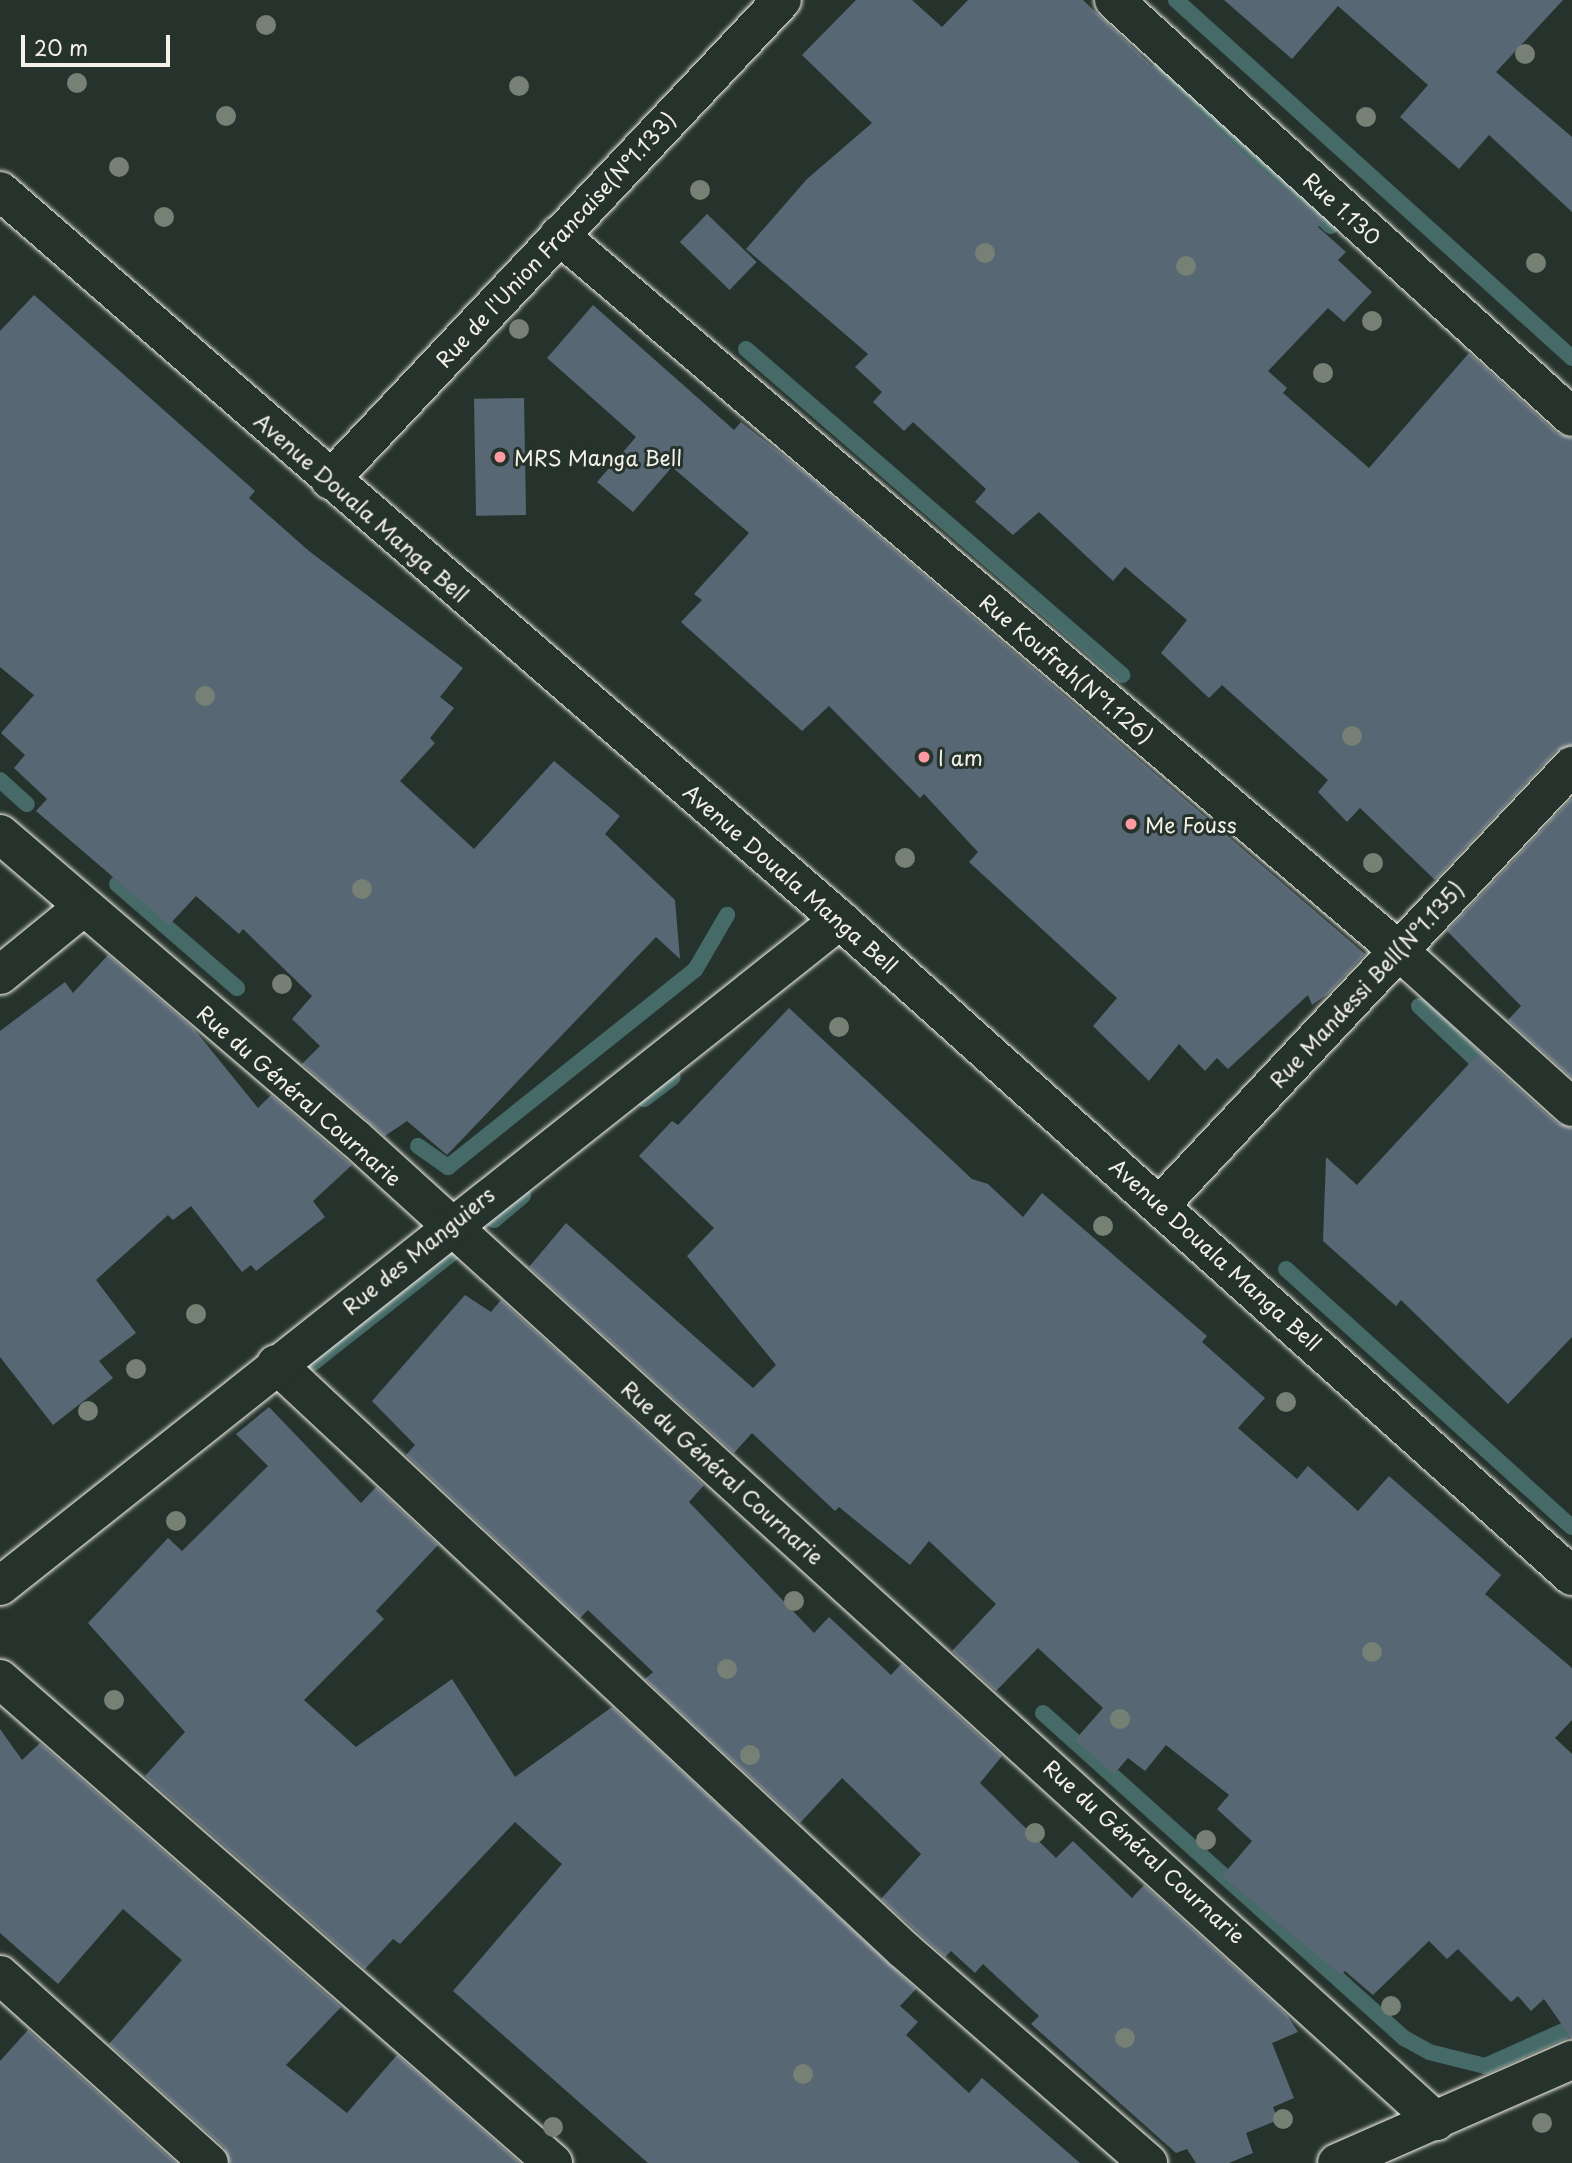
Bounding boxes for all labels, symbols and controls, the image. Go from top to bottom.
scale bar [24,21,173,65]
text: 20 m [34,31,88,63]
street label: Rue de l'Union Francaise(N°1.133) [428,105,682,373]
street label: Rue 1.130 [1298,166,1388,250]
street label: Avenue Douala Manga Bell [250,407,474,607]
place label: MRS Manga Bell [514,444,685,470]
marker: MRS Manga Bell [492,449,508,465]
street label: Rue Koufrah(N°1.126) [975,588,1159,748]
place label: I am [938,744,983,770]
marker: I am [916,749,932,765]
street label: Avenue Douala Manga Bell [679,778,903,978]
place label: Me Fouss [1145,811,1237,837]
marker: Me Fouss [1123,816,1139,832]
street label: Rue Mandessi Bell(N°1.135) [1263,875,1469,1093]
street label: Rue du Général Cournarie [192,998,408,1192]
street label: Avenue Douala Manga Bell [1105,1152,1327,1356]
street label: Rue des Manguiers [336,1180,500,1320]
street label: Rue du Général Cournarie [616,1374,830,1570]
street label: Rue du Général Cournarie [1038,1753,1252,1949]

